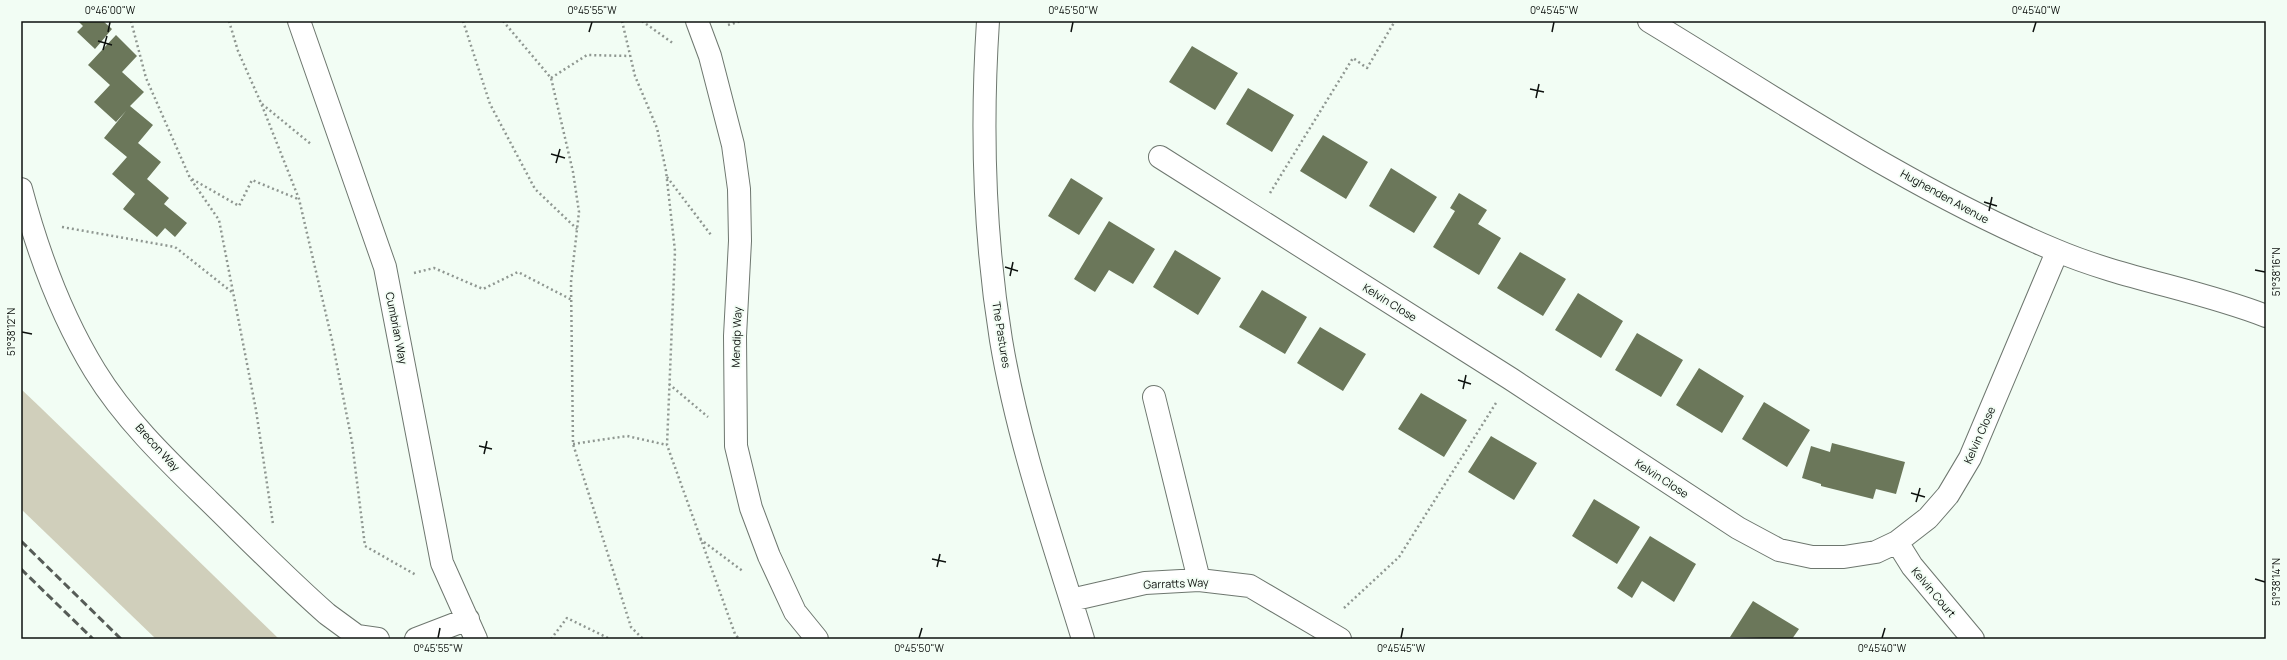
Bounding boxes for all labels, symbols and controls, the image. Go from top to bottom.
text: 0°46'00"W [85,3,136,17]
text: 0°45'55"W [567,3,617,17]
text: 0°45'50"W [1048,3,1098,17]
text: 0°45'45"W [1530,3,1579,17]
text: 0°45'40"W [2012,3,2061,17]
street label: Hughenden Avenue [1898,165,1992,227]
text: 51°38'16"N [2269,248,2283,296]
street label: Kelvin Close [1360,279,1420,325]
street label: Cumbrian Way [383,291,411,365]
street label: The Pastures [989,301,1015,369]
street label: Mendip Way [727,306,745,368]
text: 51°38'12"N [4,308,18,356]
street label: Kelvin Close [1960,404,1999,466]
street label: Brecon Way [132,420,184,474]
street label: Kelvin Close [1632,455,1692,501]
text: 51°38'14"N [2269,558,2283,606]
street label: Kelvin Court [1909,564,1959,620]
street label: Garratts Way [1143,574,1209,592]
text: 0°45'55"W [413,641,463,655]
text: 0°45'50"W [894,641,944,655]
text: 0°45'45"W [1377,641,1426,655]
text: 0°45'40"W [1858,641,1907,655]

